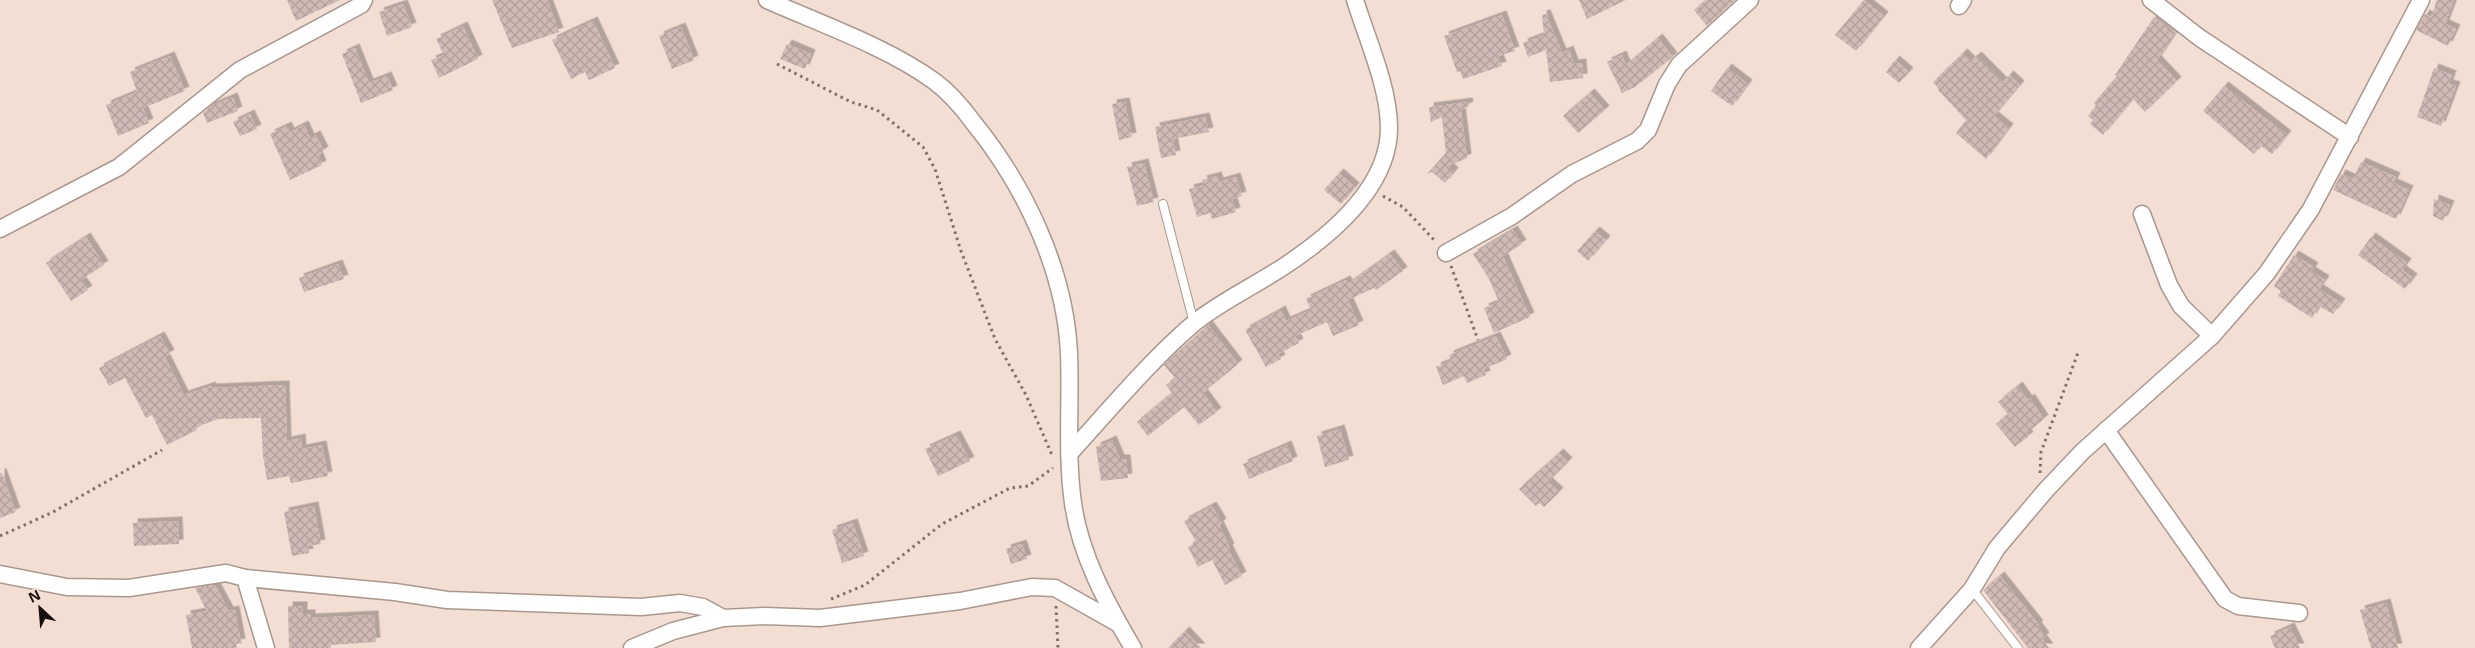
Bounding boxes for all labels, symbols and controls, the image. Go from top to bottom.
north arrow [15,583,65,633]
text: N [25,585,43,607]

